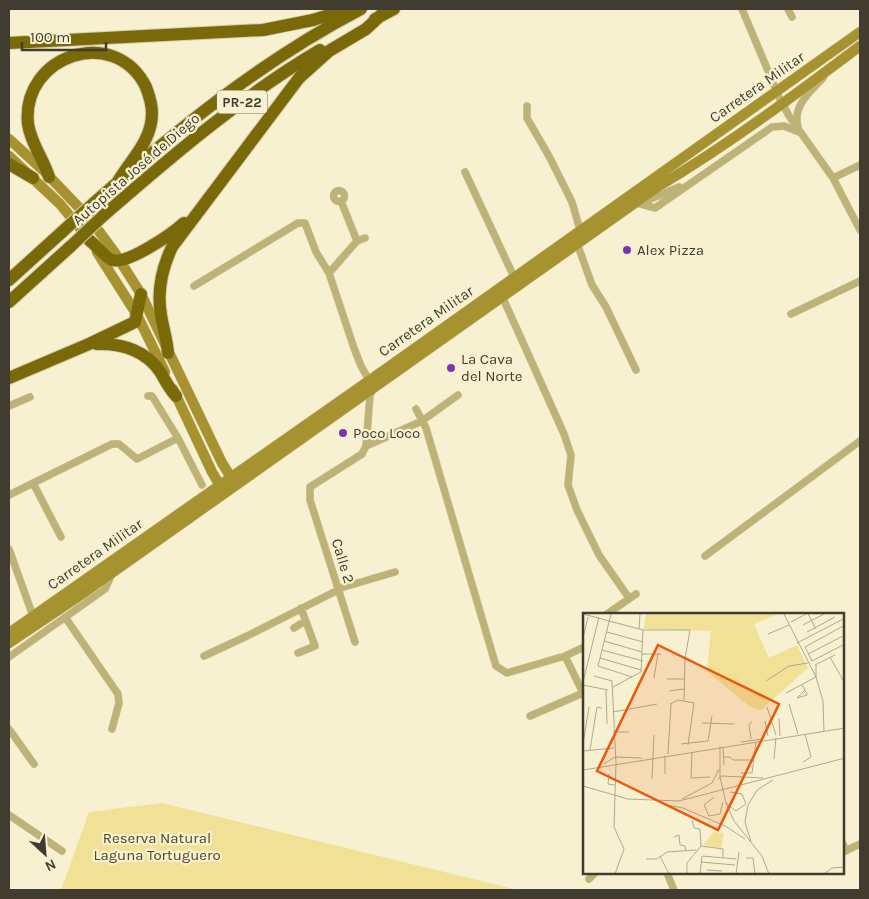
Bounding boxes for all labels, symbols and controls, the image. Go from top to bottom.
scale bar [22,20,106,52]
text: 100 m [30,28,70,46]
street label: Carretera Militar [706,47,808,126]
road number: PR-22 [217,90,267,114]
street label: Autopista José de Diego [69,109,203,229]
place label: Alex Pizza [637,241,704,259]
marker: Alex Pizza [621,244,633,256]
street label: Carretera Militar [375,281,477,360]
place label: La Cava del Norte [461,350,523,385]
marker: La Cava del Norte [445,362,457,374]
place label: Poco Loco [353,424,420,442]
marker: Poco Loco [337,427,349,439]
street label: Carretera Militar [44,514,146,593]
street label: Calle 2 [328,536,358,586]
inset map [583,613,844,874]
north arrow [20,829,70,879]
park label: Reserva Natural Laguna Tortuguero [93,829,221,864]
text: N [42,855,59,875]

